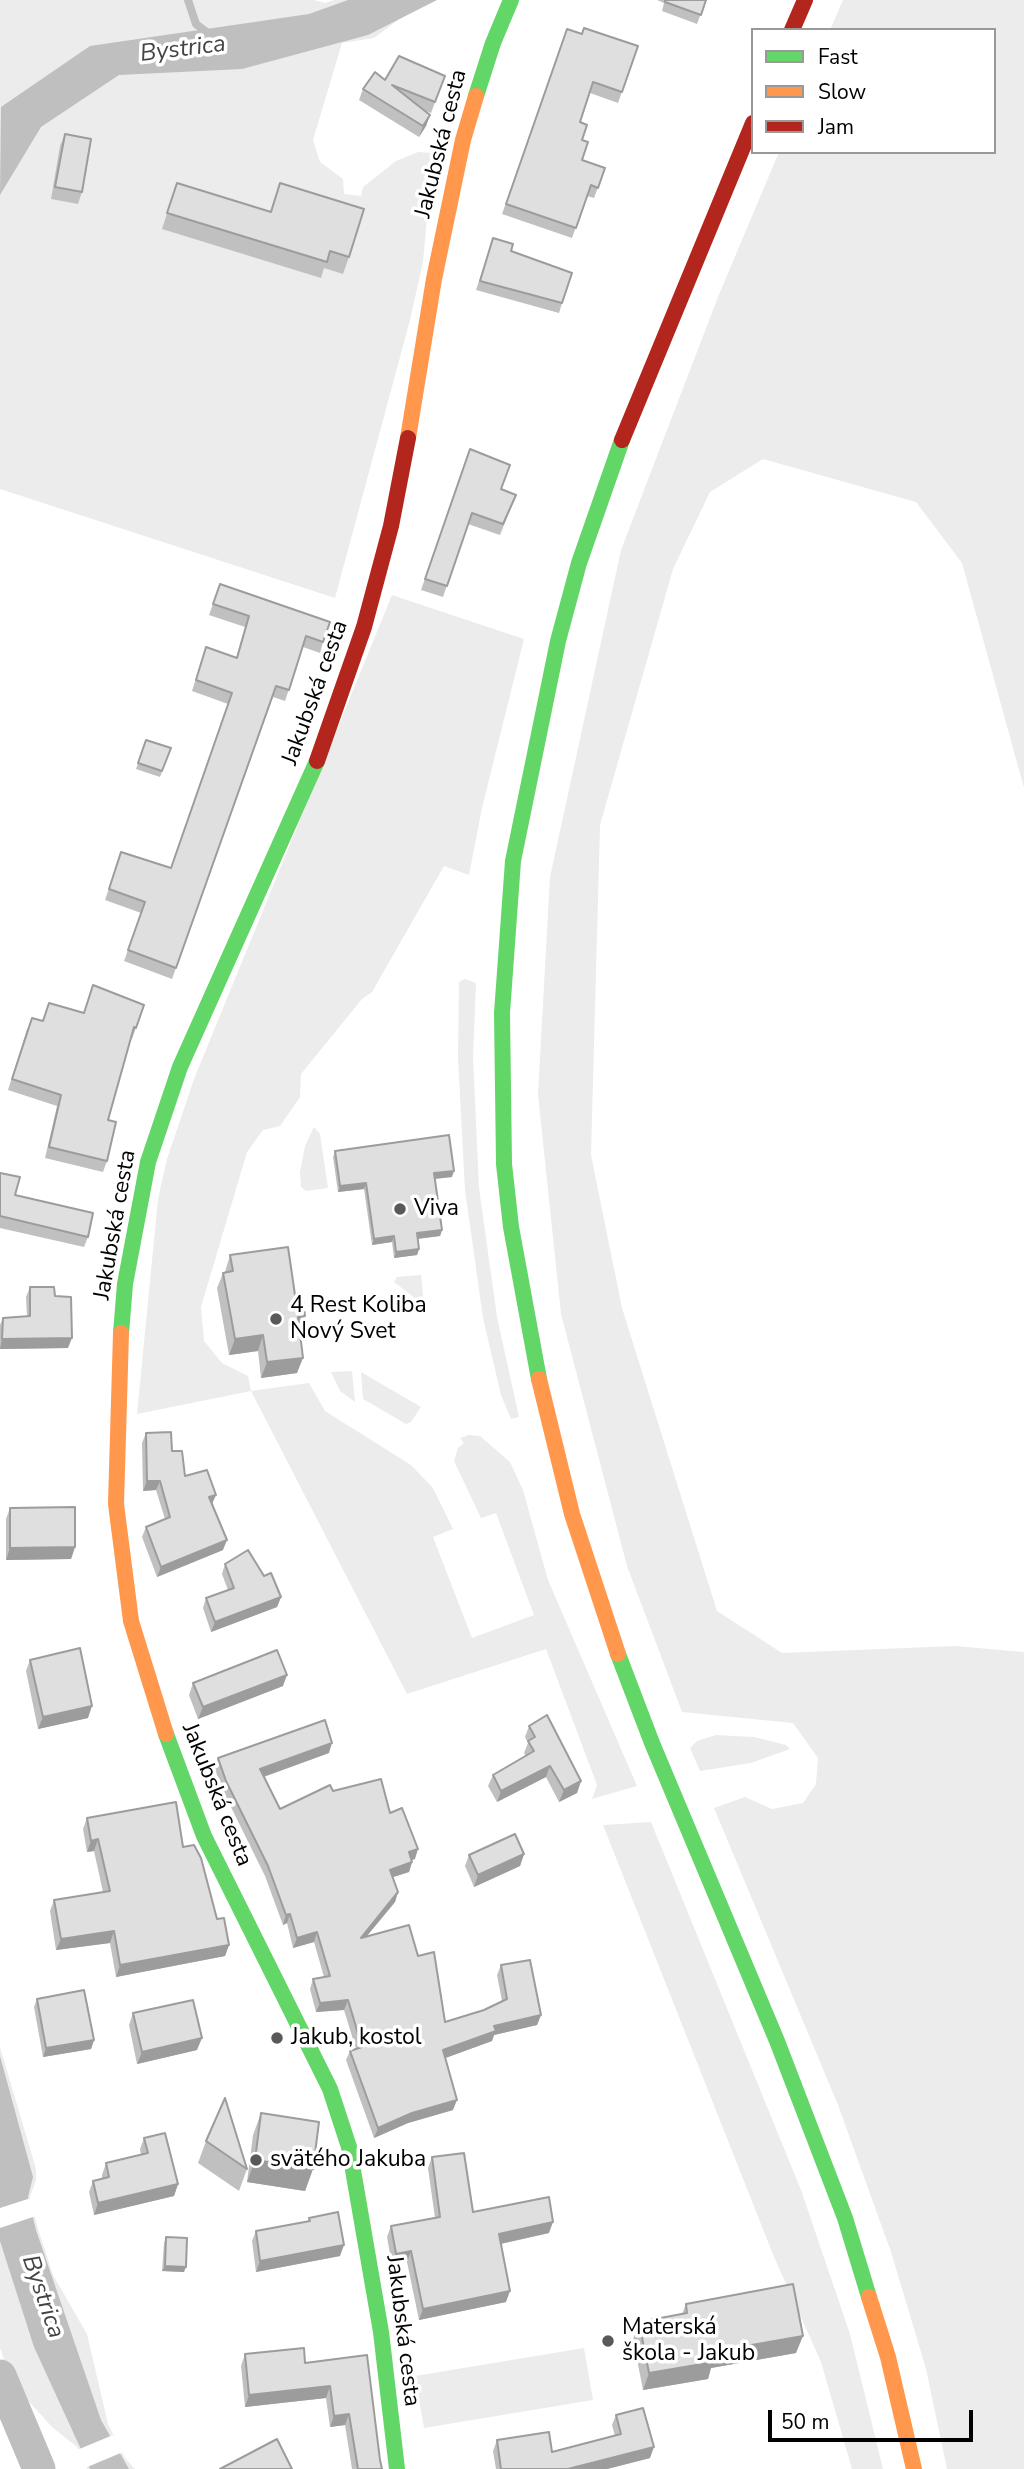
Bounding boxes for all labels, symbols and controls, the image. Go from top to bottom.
legend [751,28,996,154]
water label: Bystrica [139,30,227,70]
text: Fast [818,43,858,71]
street label: Jakubská cesta [410,67,474,221]
text: Slow [818,78,866,106]
text: Jam [818,113,854,141]
street label: Jakubská cesta [277,617,355,769]
street label: Jakubská cesta [89,1148,143,1302]
place label: Viva [414,1195,459,1223]
marker: Viva [392,1201,408,1217]
place label: 4 Rest Koliba Nový Svet [290,1292,427,1346]
marker: 4 Rest Koliba Nový Svet [268,1311,284,1327]
street label: Jakubská cesta [175,1719,257,1871]
place label: Jakub, kostol [291,2024,422,2052]
marker: Jakub, kostol [269,2030,285,2046]
place label: svätého Jakuba [270,2146,426,2174]
marker: svätého Jakuba [248,2152,264,2168]
water label: Bystrica [14,2252,70,2342]
street label: Jakubská cesta [379,2254,425,2408]
place label: Materská škola - Jakub [622,2314,755,2368]
marker: Materská škola - Jakub [600,2333,616,2349]
scale bar [772,2396,977,2440]
text: 50 m [781,2408,830,2436]

